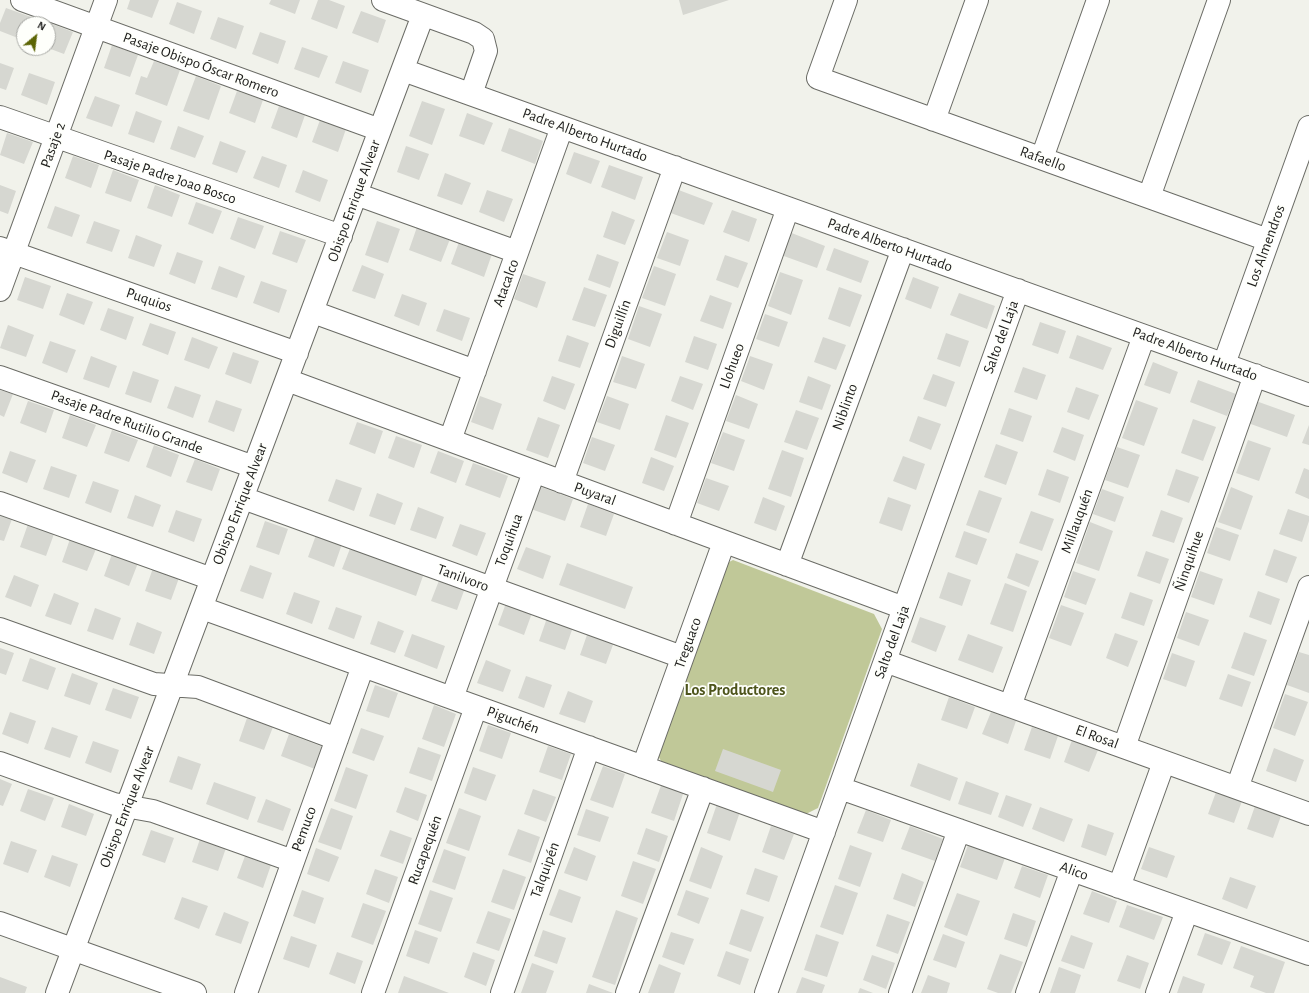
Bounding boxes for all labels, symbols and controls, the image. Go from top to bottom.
north arrow [16,16,56,56]
text: N [36,19,48,33]
street label: Pasaje Obispo Óscar Romero [120,28,282,102]
street label: Padre Alberto Hurtado [520,104,650,166]
street label: Pasaje 2 [37,120,69,170]
street label: Obispo Enrique Alvear [324,137,384,265]
street label: Rafaello [1017,142,1069,176]
street label: Pasaje Padre Joao Bosco [101,146,239,208]
street label: Los Almendros [1243,203,1289,289]
street label: Padre Alberto Hurtado [825,214,955,276]
street label: Atacalco [489,257,523,309]
street label: Puquios [124,284,174,316]
street label: Diguillín [601,297,635,351]
street label: Salto del Laja [979,298,1023,376]
street label: Padre Alberto Hurtado [1130,323,1260,385]
street label: Llohueo [716,341,748,391]
street label: Niblinto [828,381,862,433]
street label: Pasaje Padre Rutilio Grande [49,386,205,458]
street label: Obispo Enrique Alvear [209,441,271,567]
street label: Puyaral [572,478,618,510]
street label: Millauquén [1057,486,1097,556]
street label: Toquihua [491,511,527,569]
street label: Ñinquihue [1170,528,1208,594]
street label: Tanilvoro [435,560,491,596]
street label: Salto del Laja [870,603,914,681]
street label: Treguaco [670,615,706,671]
district label: Los Productores [685,680,785,700]
street label: Piguchén [484,702,542,738]
street label: El Rosal [1073,721,1121,753]
street label: Obispo Enrique Alvear [96,744,158,870]
street label: Pemuco [288,804,320,854]
street label: Rucapequén [404,813,446,887]
street label: Talquipén [527,840,563,900]
street label: Alico [1057,858,1091,884]

